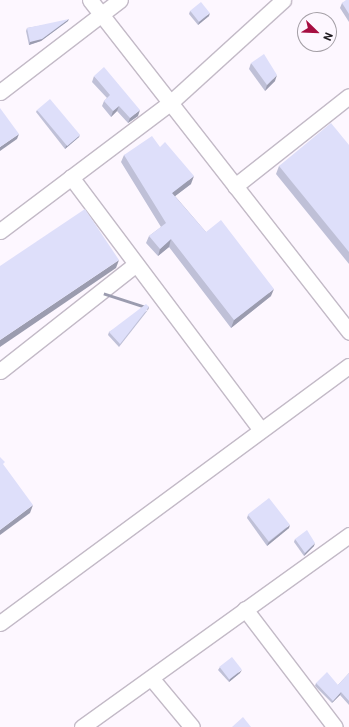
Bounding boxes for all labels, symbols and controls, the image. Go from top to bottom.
north arrow [297,12,337,52]
text: N [320,30,335,43]

